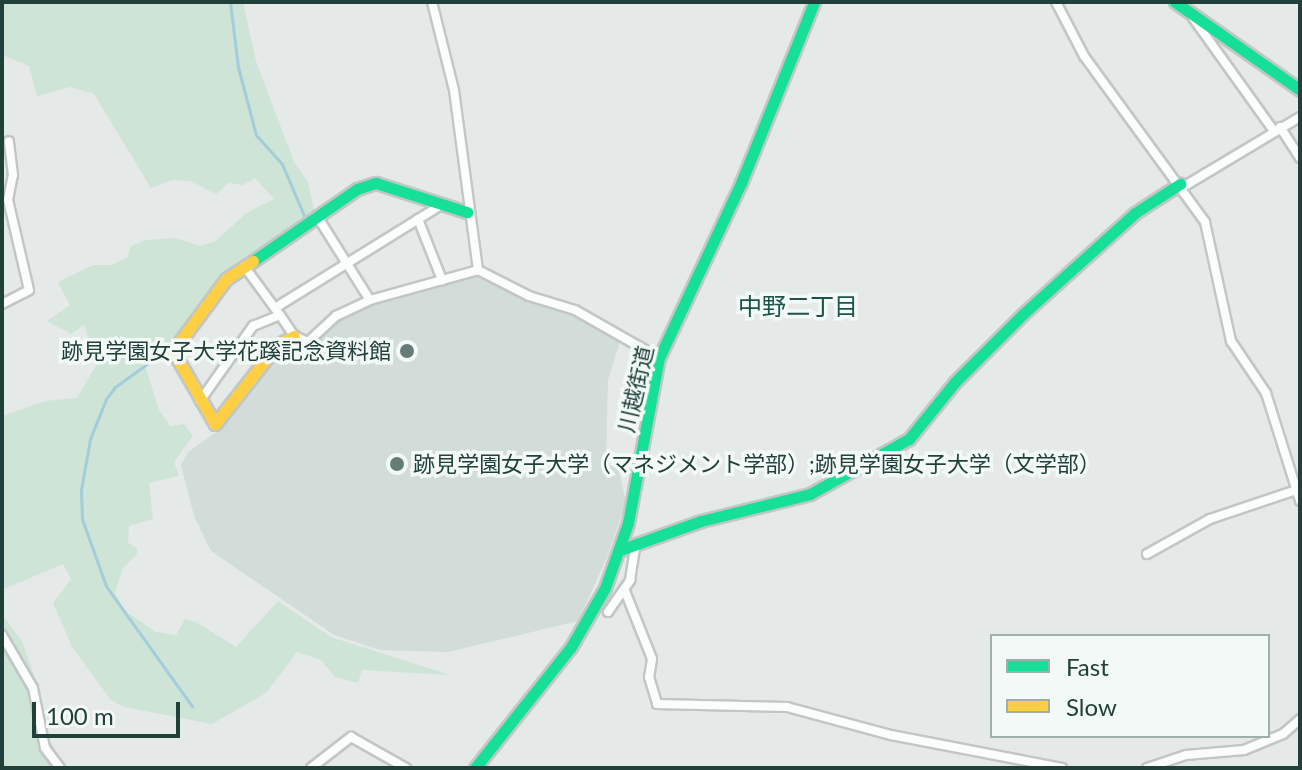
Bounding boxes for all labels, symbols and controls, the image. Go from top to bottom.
district label: 中野二丁目 [738,292,858,320]
place label: 跡見学園女子大学花蹊記念資料館 [61,338,391,364]
marker: 跡見学園女子大学花蹊記念資料館 [398,342,416,360]
street label: 川越街道 [612,343,658,435]
place label: 跡見学園女子大学（マネジメント学部）;跡見学園女子大学（文学部） [413,451,1101,477]
marker: 跡見学園女子大学（マネジメント学部）;跡見学園女子大学（文学部） [388,455,406,473]
legend [990,634,1270,738]
text: Fast [1066,652,1109,681]
scale bar [36,686,184,736]
text: Slow [1066,692,1117,721]
text: 100 m [46,701,114,730]

